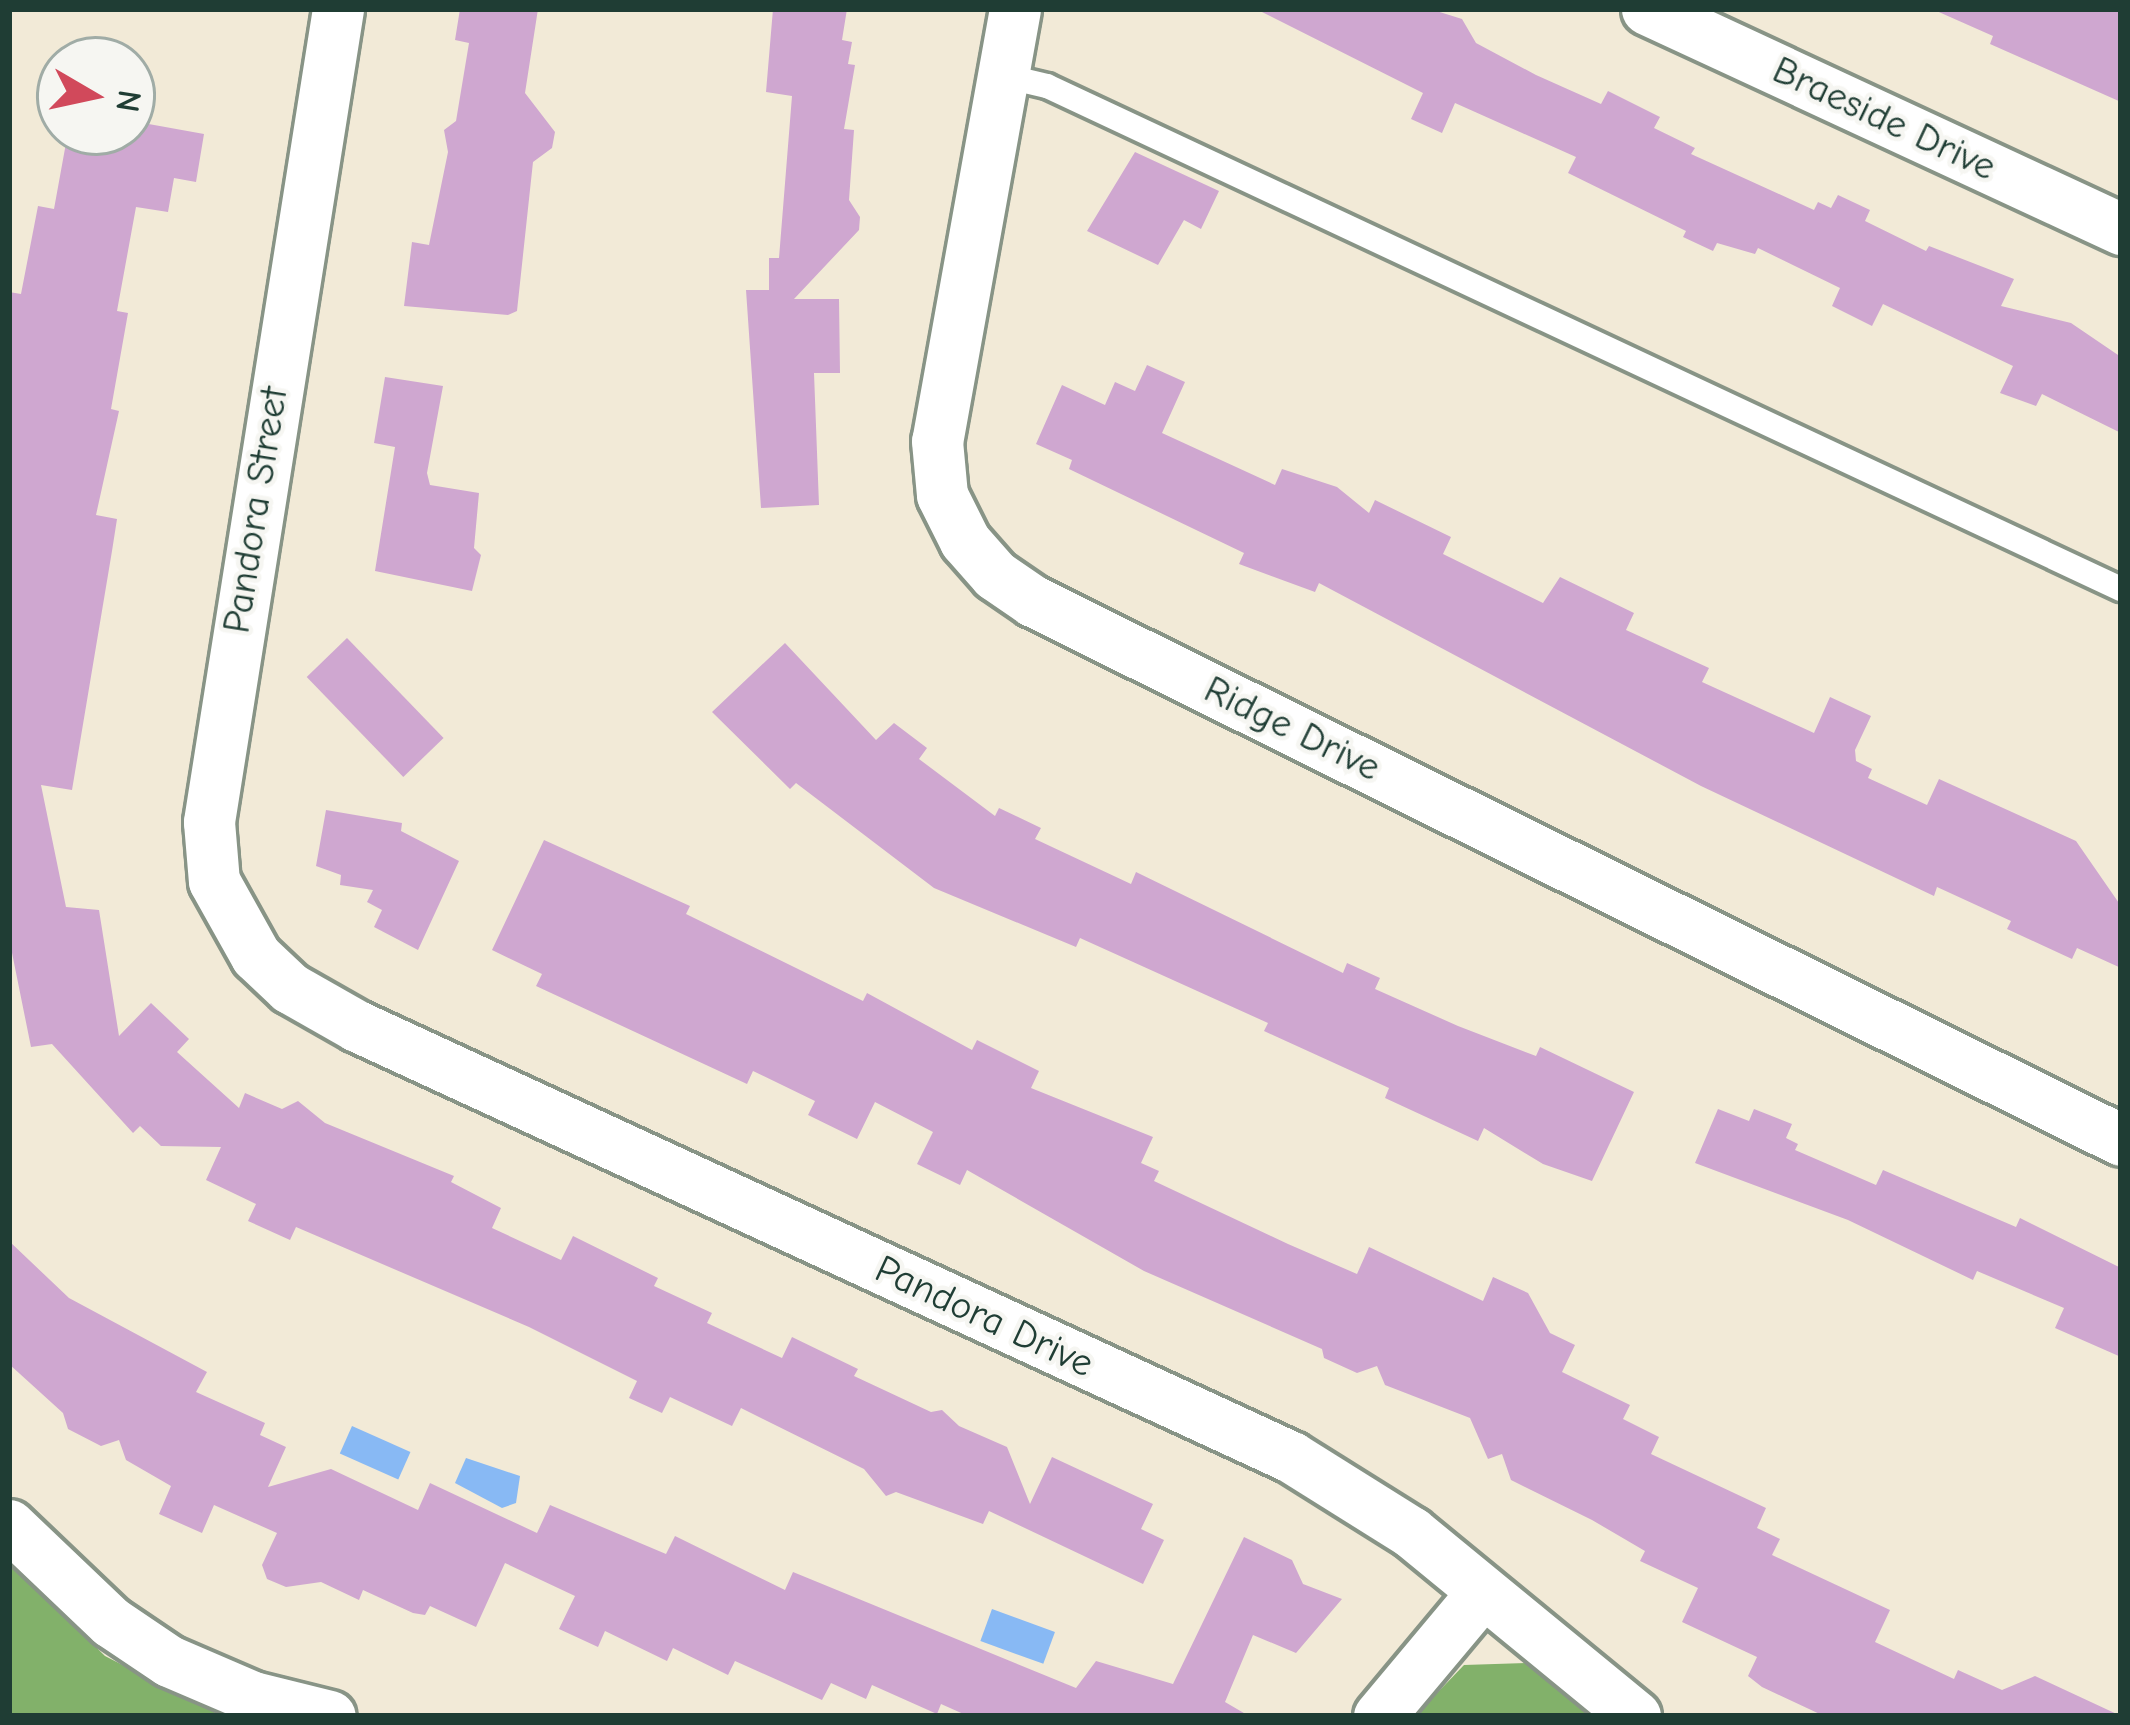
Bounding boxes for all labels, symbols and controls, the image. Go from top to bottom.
north arrow [36,36,156,156]
street label: Braeside Drive [1765,47,2003,191]
text: N [108,88,149,115]
street label: Pandora Street [213,383,299,637]
street label: Ridge Drive [1196,666,1388,792]
street label: Pandora Drive [868,1246,1100,1388]

